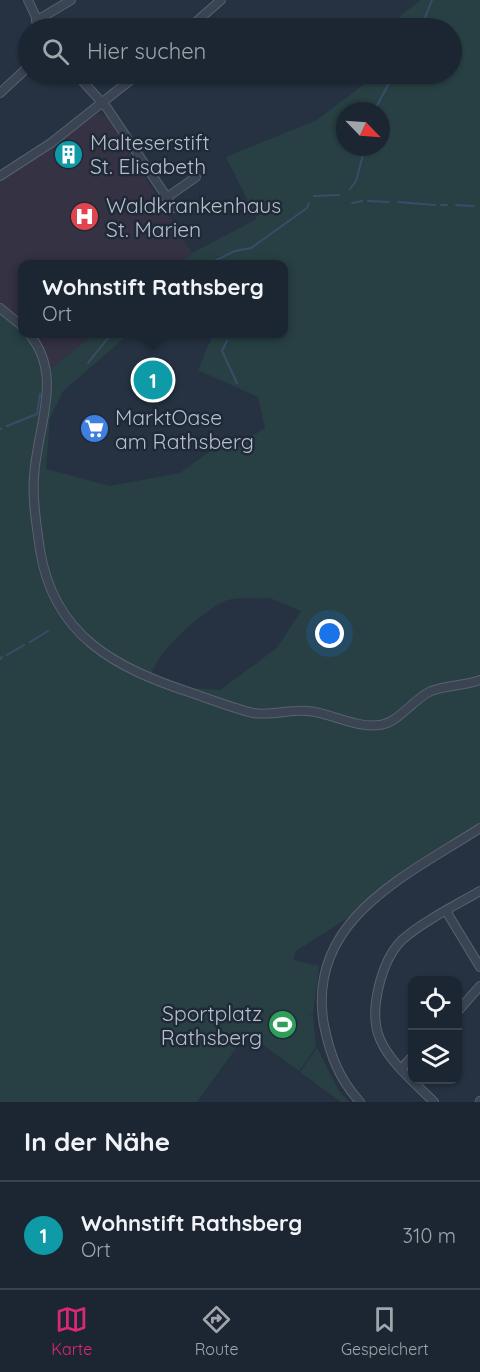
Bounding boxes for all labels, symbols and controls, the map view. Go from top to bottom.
search box [18,18,462,84]
icon: search [39,35,72,68]
text: Hier suchen [87,37,206,65]
north arrow [336,102,390,156]
place label: Malteserstift St. Elisabeth [90,129,210,179]
building icon: Malteserstift St. Elisabeth [53,138,85,170]
place label: Waldkrankenhaus St. Marien [106,192,281,242]
hospital icon: Waldkrankenhaus St. Marien [69,201,101,233]
popup [18,260,288,338]
text: Wohnstift Rathsberg [42,273,264,301]
text: Ort [42,301,72,326]
pin: 1 [134,358,172,403]
place label: MarktOase am Rathsberg [115,404,254,454]
supermarket icon: MarktOase am Rathsberg [78,413,110,445]
your location [315,619,344,648]
map controls [408,976,462,1084]
button: locate [408,976,462,1030]
place label: Sportplatz Rathsberg [161,1000,262,1050]
sports icon: Sportplatz Rathsberg [267,1009,299,1041]
button: layers [408,1030,462,1084]
text: In der Nähe [24,1125,170,1158]
text: Wohnstift Rathsberg [81,1209,302,1237]
text: 1 [40,1223,47,1248]
text: 310 m [403,1223,456,1248]
text: Ort [81,1237,111,1262]
tab: Karte [51,1303,92,1359]
tab: Route [195,1303,239,1359]
tab: Gespeichert [341,1303,429,1359]

